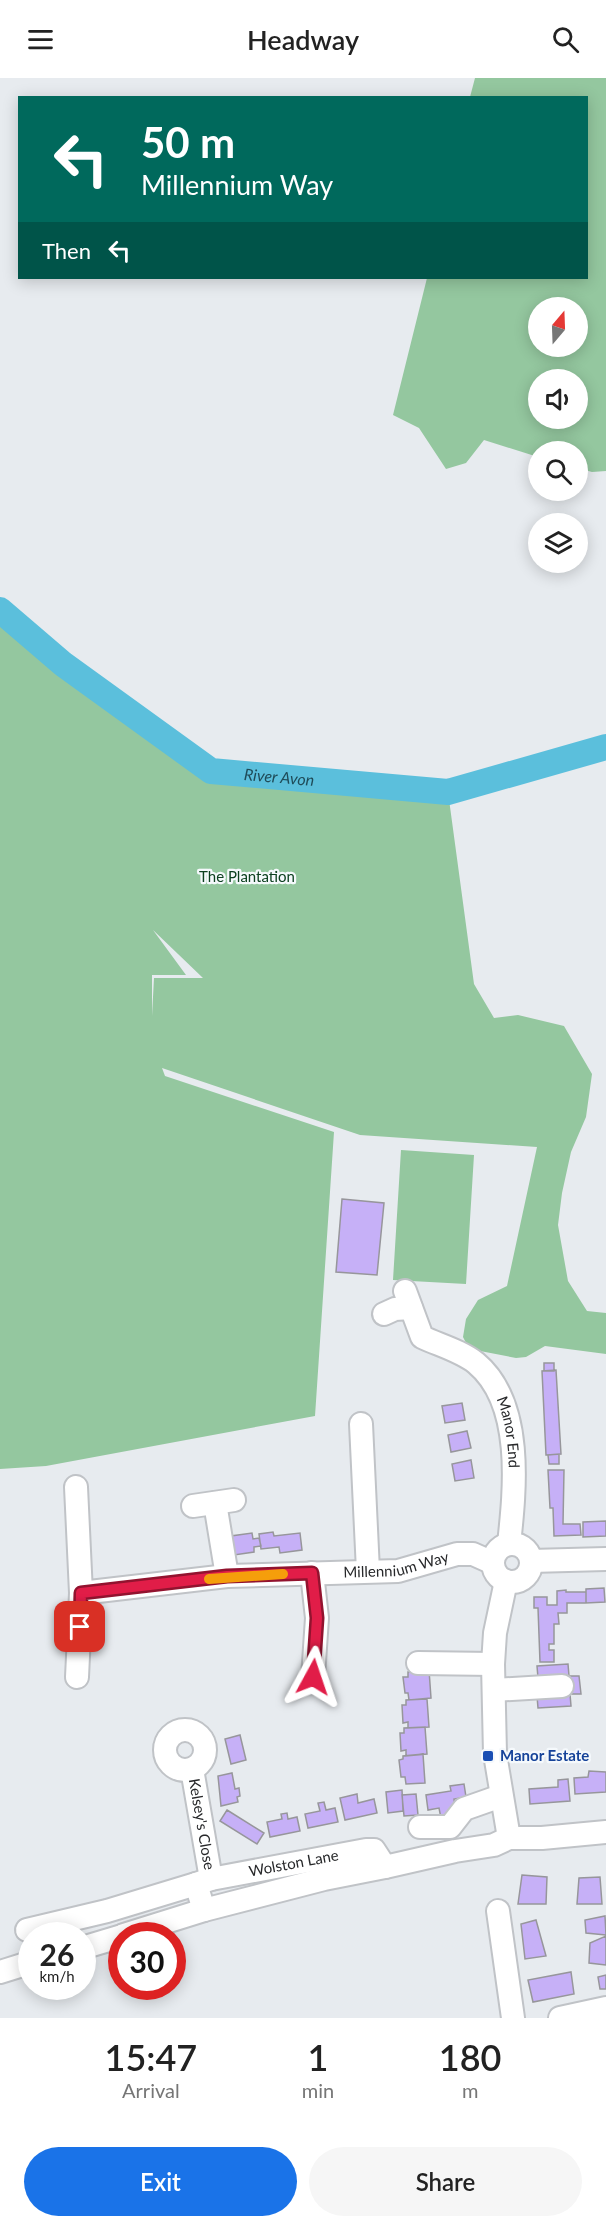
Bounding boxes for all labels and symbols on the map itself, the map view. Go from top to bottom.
north arrow [528,297,588,357]
water label: River Avon [243,764,315,789]
park label: The Plantation [199,867,295,885]
street label: Manor End [494,1394,524,1468]
street label: Millennium Way [343,1547,451,1581]
pin [54,1601,105,1652]
position arrow [281,1645,345,1709]
place label: Manor Estate [500,1746,589,1764]
marker: Manor Estate [481,1749,495,1763]
street label: Kelsey's Close [186,1777,219,1871]
street label: Wolston Lane [247,1845,340,1880]
speed limit sign: 30 [108,1922,186,2000]

